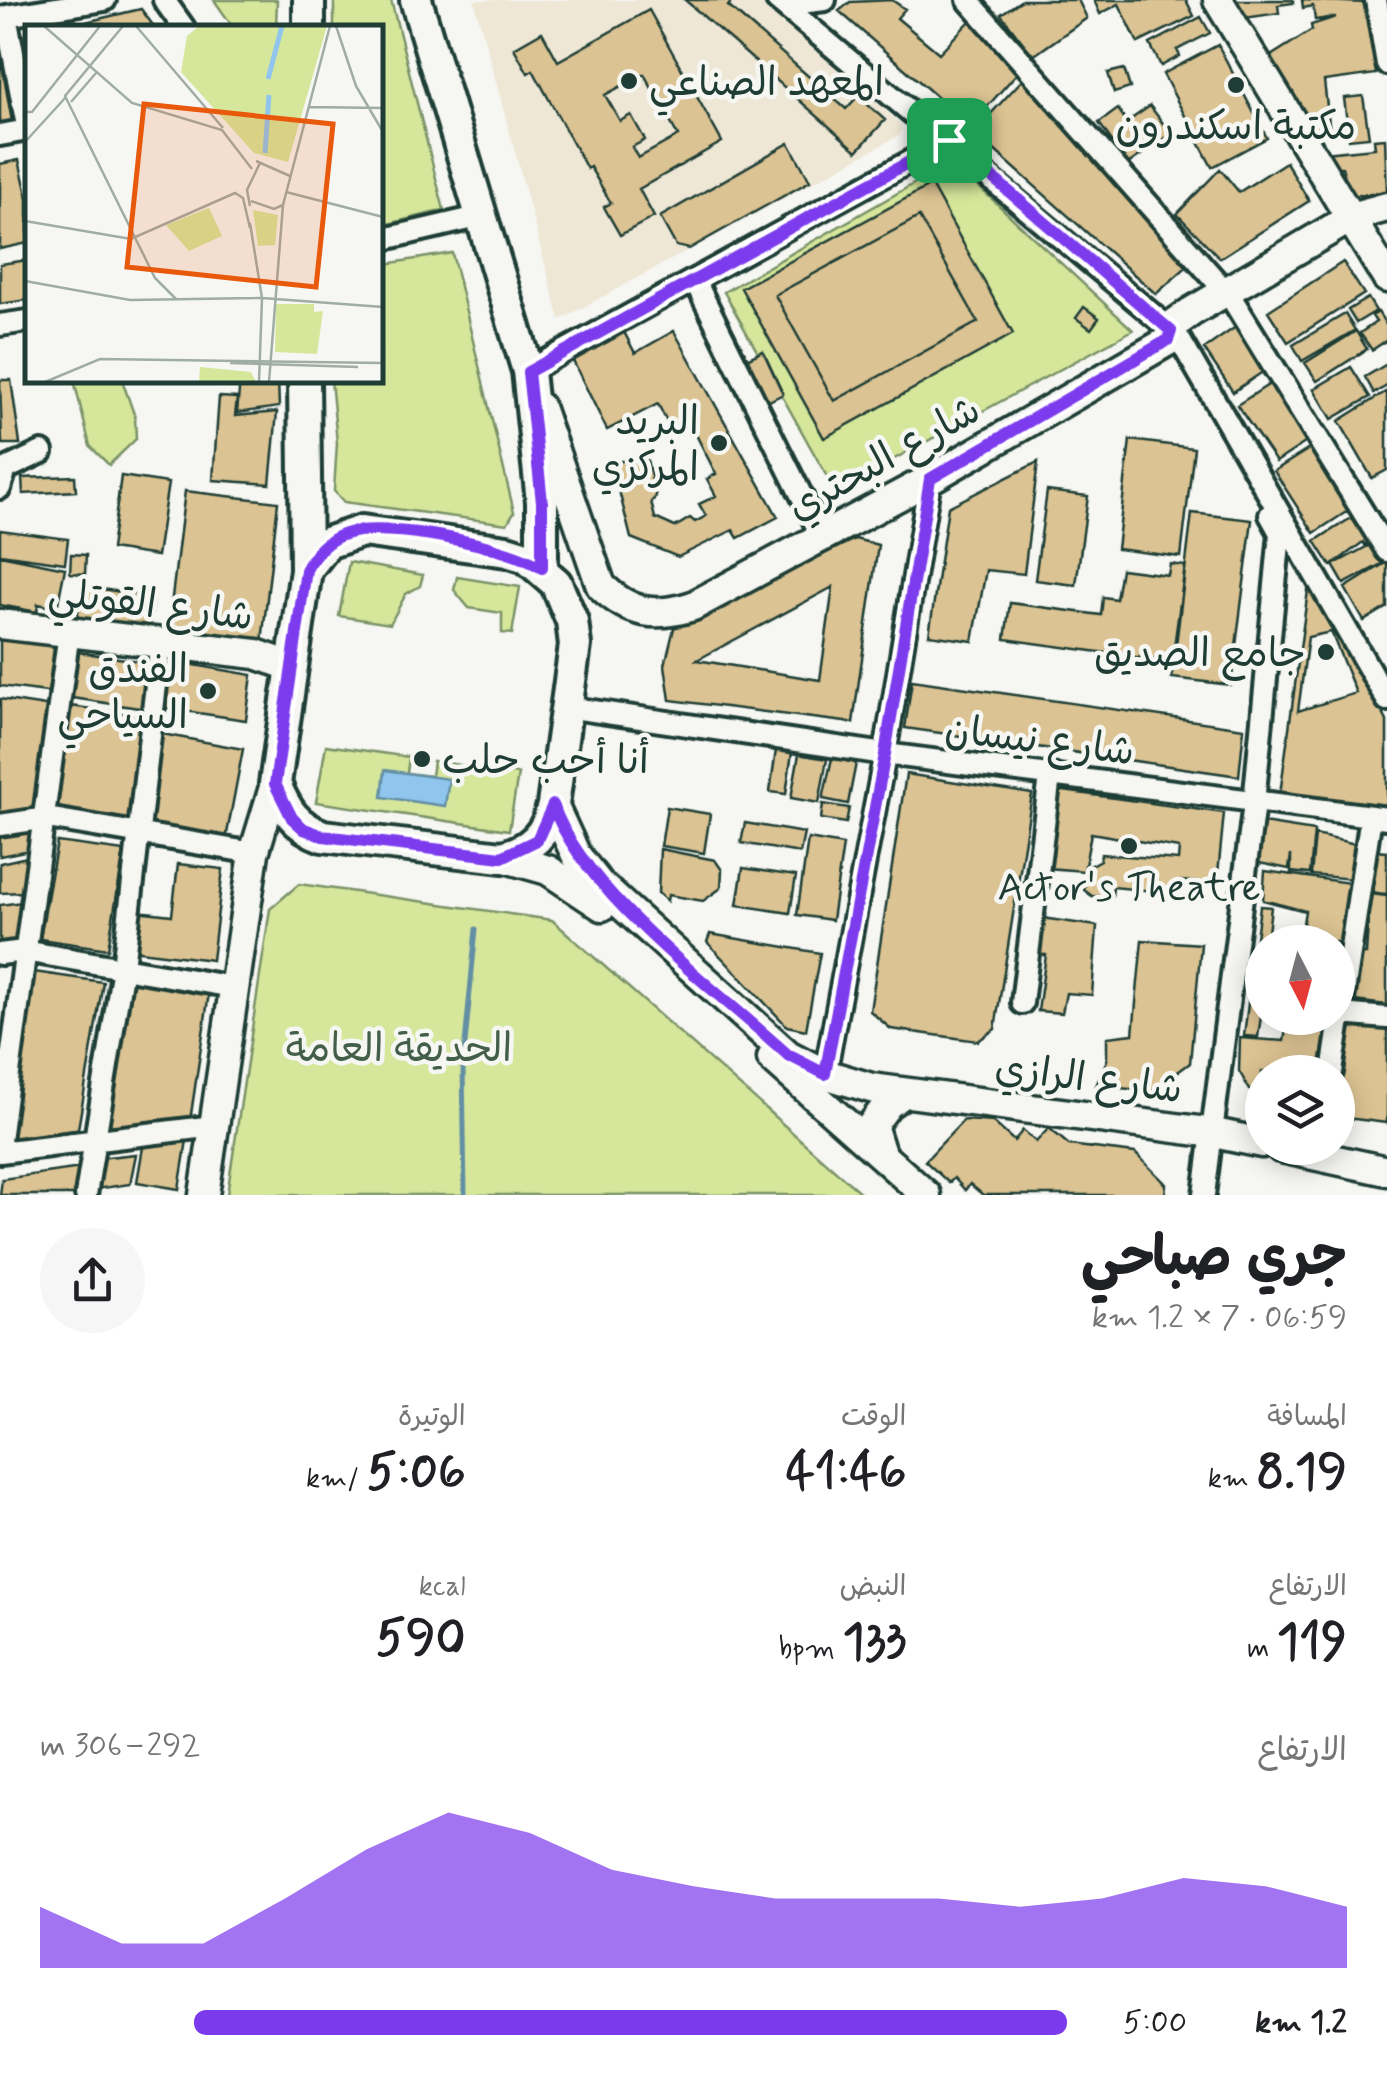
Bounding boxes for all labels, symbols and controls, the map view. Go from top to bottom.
inset map [25,25,382,382]
place label: المعهد الصناعي [649,58,884,116]
marker: المعهد الصناعي [618,70,640,92]
marker: مكتبة اسكندرون [1225,74,1247,96]
pin [907,98,992,183]
place label: مكتبة اسكندرون [1116,102,1356,154]
icon: arrive [922,113,977,168]
street label: شارع البحتري [779,385,990,534]
place label: البريد المركزي [592,397,699,495]
marker: البريد المركزي [708,432,730,454]
street label: شارع القوتلي [45,568,256,650]
place label: جامع الصديق [1094,629,1306,681]
marker: جامع الصديق [1315,641,1337,663]
place label: الفندق السياحي [57,645,188,749]
marker: الفندق السياحي [197,680,219,702]
street label: شارع نيسان [942,705,1137,779]
place label: أنا أحب حلب [442,736,649,788]
marker: أنا أحب حلب [411,748,433,770]
marker: Actor's Theatre [1118,835,1140,857]
place label: Actor's Theatre [997,863,1261,915]
north arrow [1245,925,1355,1035]
map controls [1245,925,1355,1165]
park label: الحديقة العامة [286,1024,512,1076]
street label: شارع الرازي [992,1043,1185,1117]
button: layers [1245,1055,1355,1165]
text: جري صباحي [1081,1223,1347,1295]
button: share [40,1228,145,1333]
text: 06:59 · 7 × 1.2 km [1092,1297,1347,1339]
text: الوتيرة [398,1399,466,1436]
text: الوقت [841,1399,906,1436]
text: المسافة [1267,1399,1347,1436]
text: 5:06 [367,1440,466,1506]
text: 41:46 [786,1440,906,1506]
text: 8.19 [1256,1440,1347,1506]
text: /km [306,1461,367,1498]
text: km [1208,1461,1256,1498]
text: kcal [419,1569,466,1606]
text: النبض [839,1569,906,1606]
text: الارتفاع [1268,1569,1347,1606]
text: 590 [376,1606,466,1672]
text: 133 [842,1610,906,1676]
text: 119 [1277,1610,1347,1676]
text: bpm [778,1631,842,1668]
text: m [1247,1631,1277,1668]
text: 292–306 m [40,1725,200,1767]
text: الارتفاع [1257,1730,1347,1772]
text: 5:00 [1123,2002,1187,2044]
text: 1.2 km [1255,2002,1347,2044]

